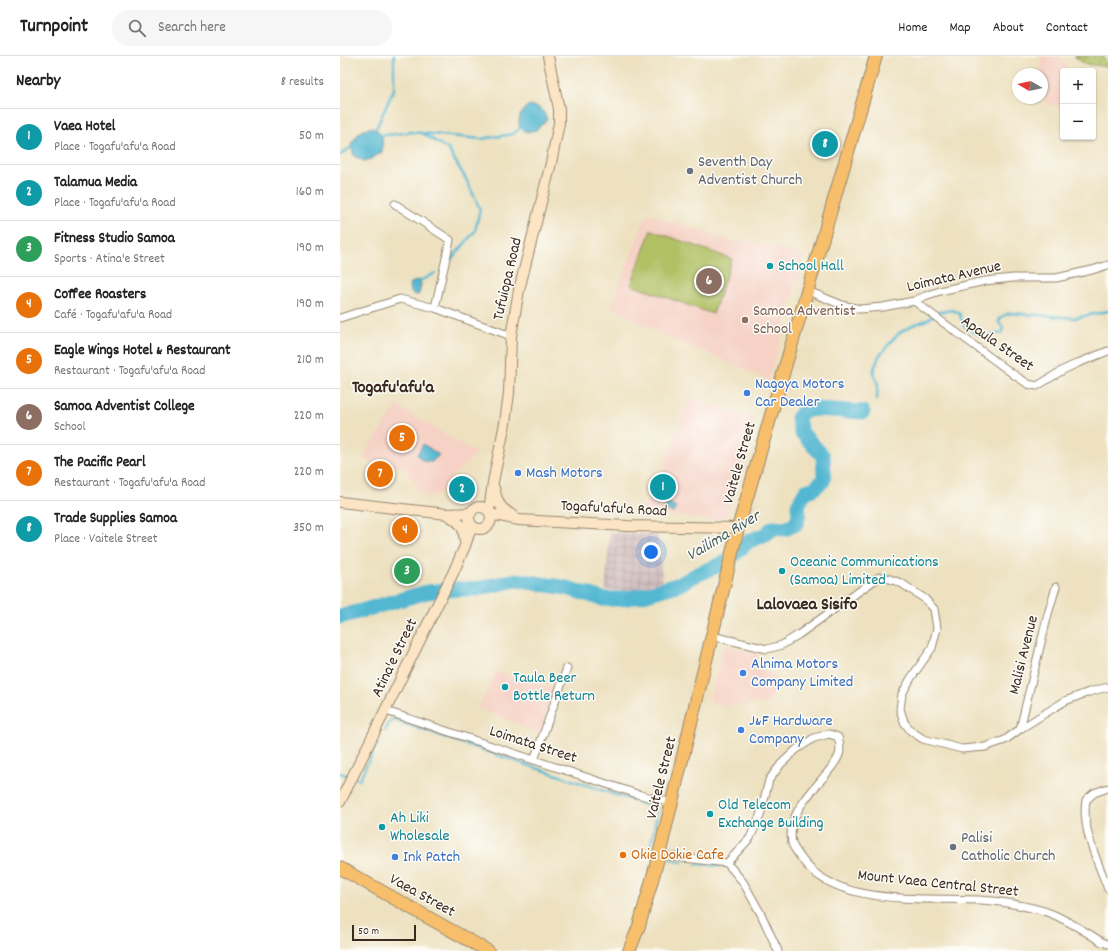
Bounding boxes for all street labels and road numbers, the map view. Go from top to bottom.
street label: Tufuiopa Road [487,235,529,323]
street label: Loimata Avenue [905,255,1003,299]
street label: Apaula Street [956,310,1038,378]
street label: Vaitele Street [717,419,763,507]
street label: Togafu'afu'a Road [560,495,668,523]
street label: Malisi Avenue [1003,613,1045,697]
street label: Atina'e Street [366,615,424,701]
street label: Loimata Street [486,720,580,770]
street label: Vaitele Street [641,734,683,822]
street label: Mount Vaea Central Street [856,864,1020,904]
street label: Vaea Street [385,868,459,924]

